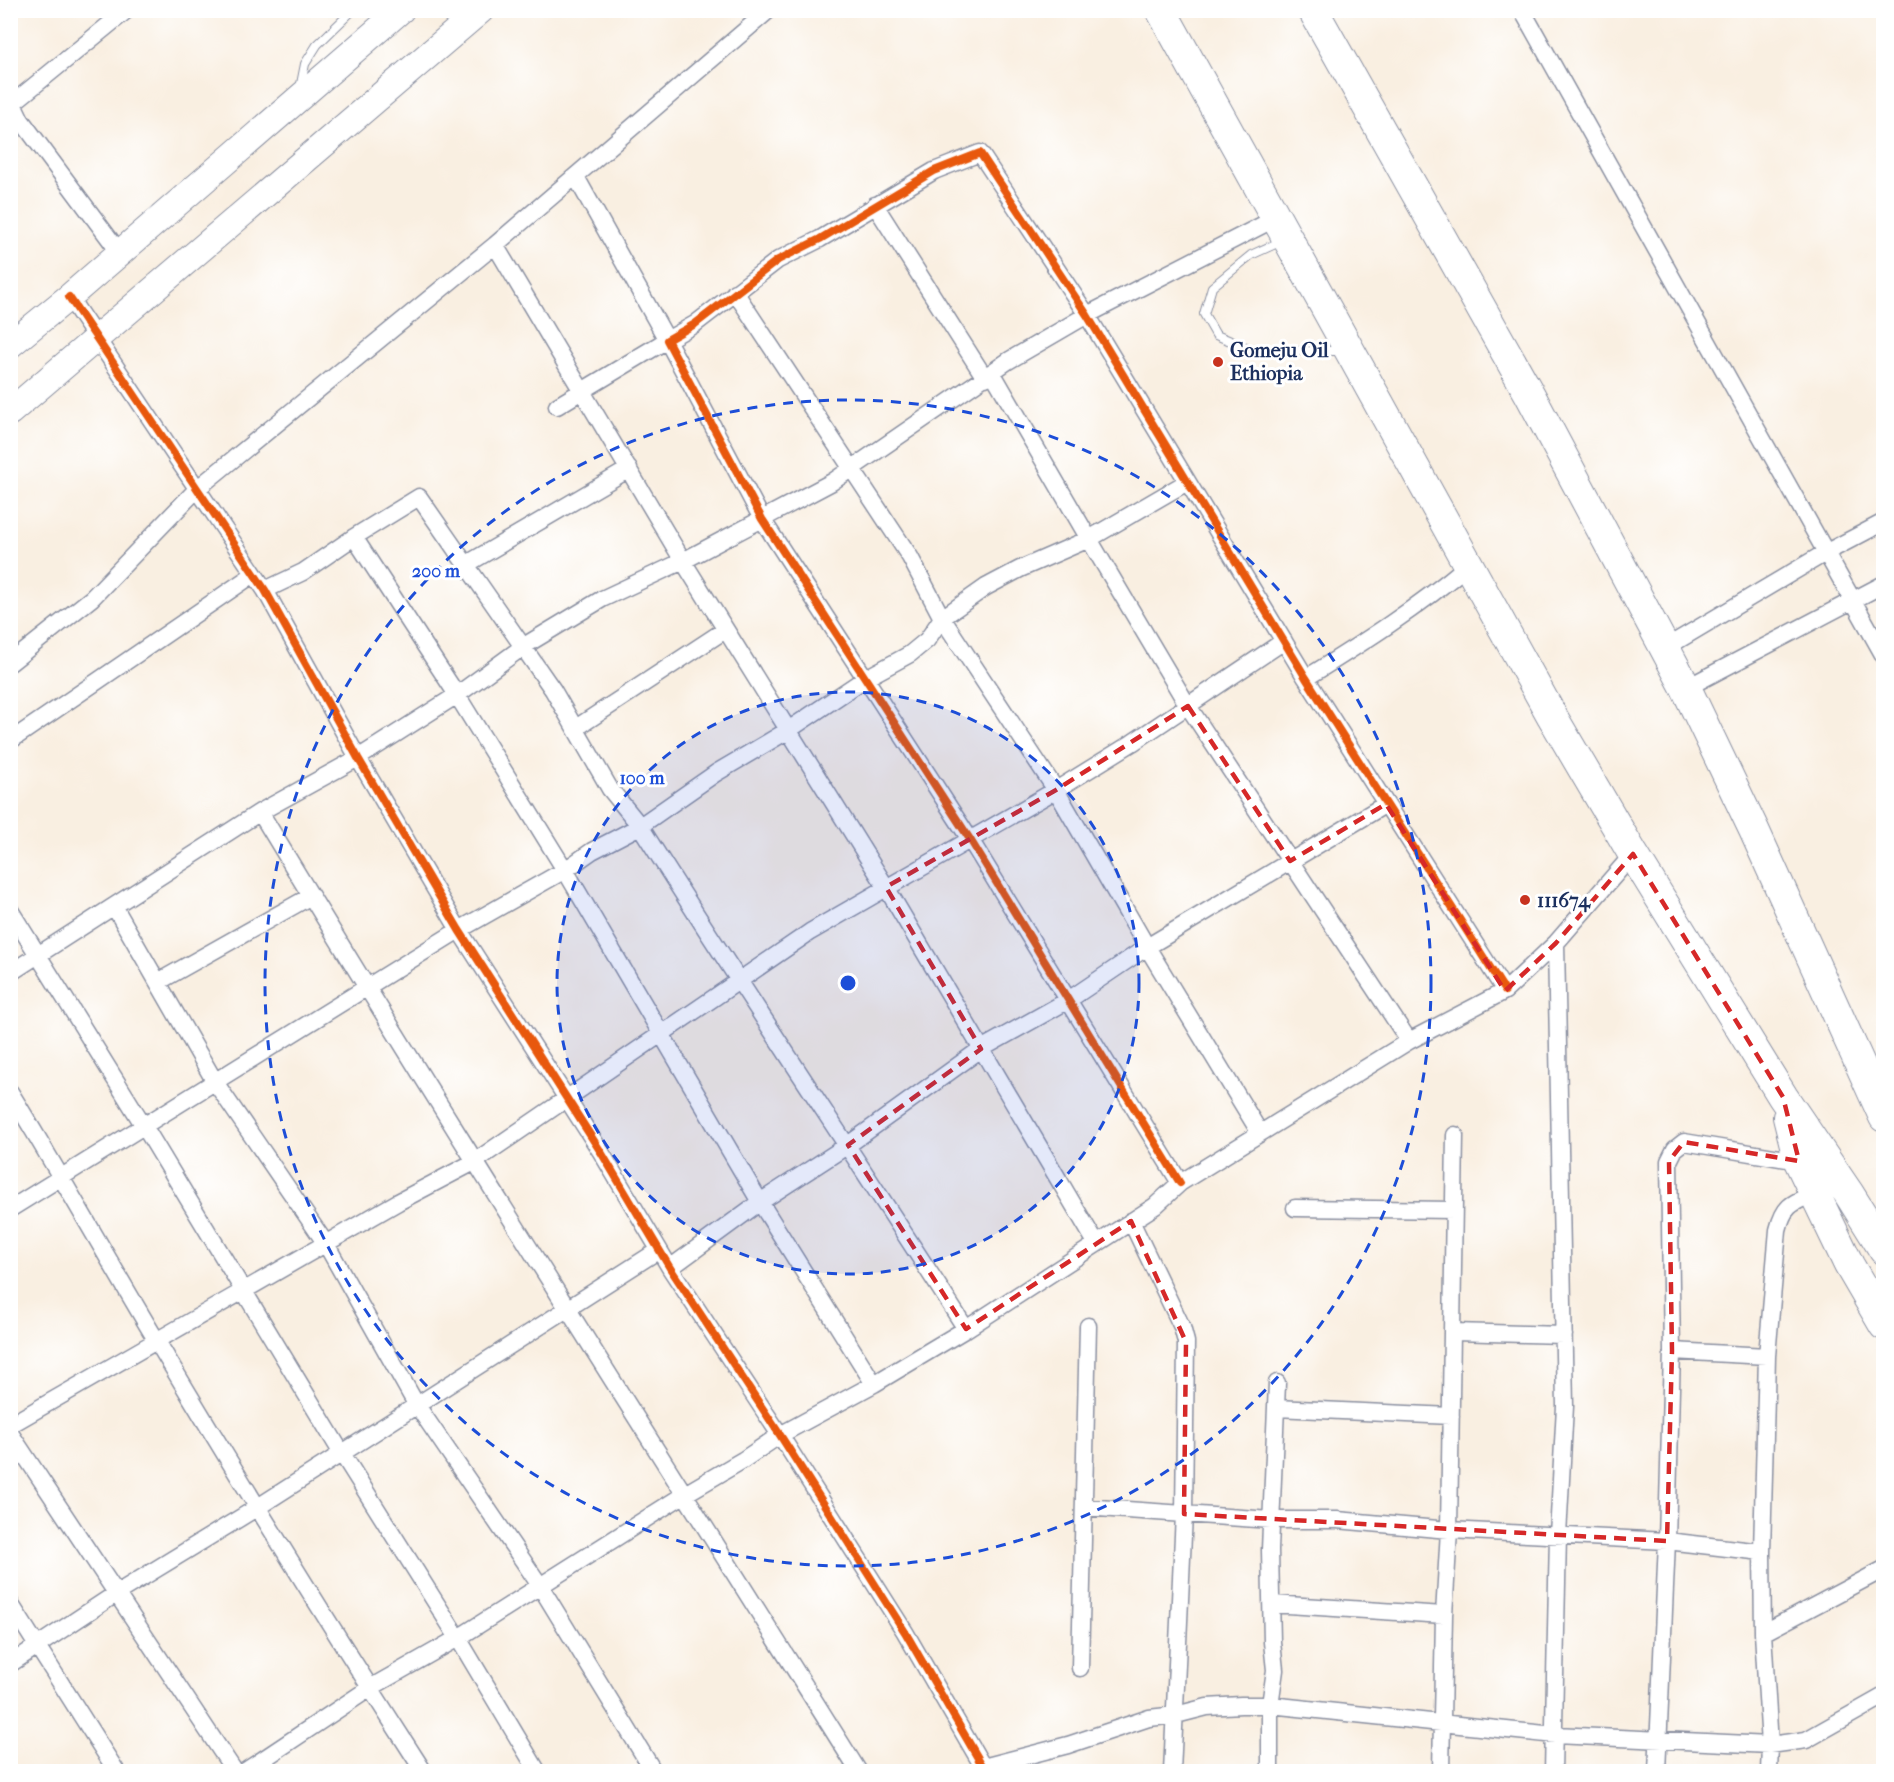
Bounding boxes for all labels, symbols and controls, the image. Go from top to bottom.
place label: Gomeju Oil Ethiopia [1230,339,1329,385]
marker: Gomeju Oil Ethiopia [1211,355,1225,369]
text: 200 m [412,561,461,582]
text: 100 m [619,768,666,789]
place label: 111674 [1537,889,1591,913]
marker: 111674 [1518,893,1532,907]
centre of rings [838,973,858,993]

